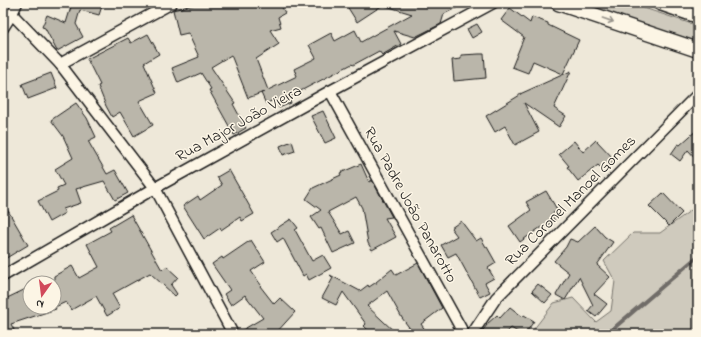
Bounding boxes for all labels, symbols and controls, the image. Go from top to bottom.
one-way arrow [601,17,614,24]
street label: Rua Major João Vieira [172,79,306,169]
street label: Rua Padre João Panarotto [357,123,463,287]
street label: Rua Coronel Manoel Gomes [500,130,642,272]
north arrow [22,275,62,315]
text: N [34,295,45,312]

